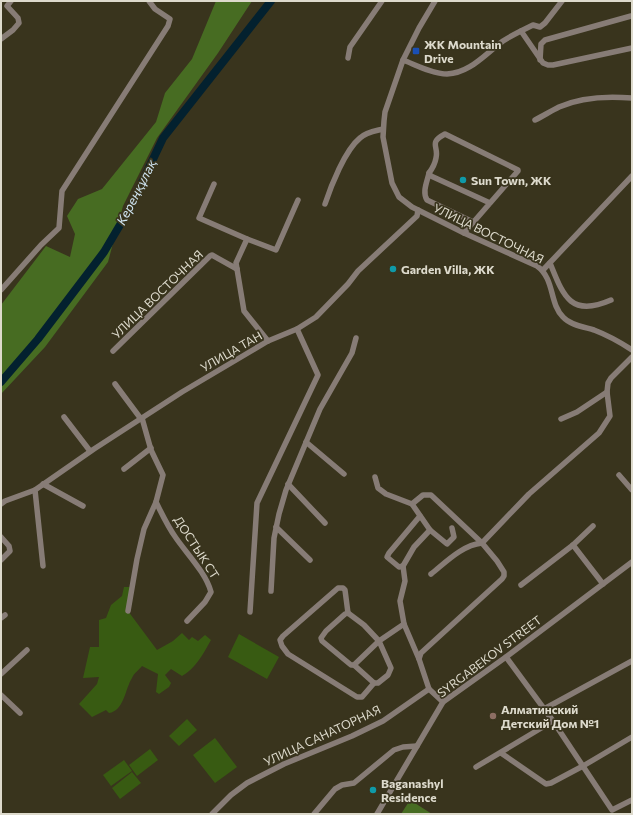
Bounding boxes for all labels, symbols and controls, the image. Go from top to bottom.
place label: ЖК Mountain Drive [424,37,502,65]
marker: ЖК Mountain Drive [411,46,421,56]
water label: Кереңқұлақ [113,156,160,228]
place label: Sun Town, ЖК [471,173,552,187]
marker: Sun Town, ЖК [458,175,468,185]
street label: УЛИЦА ВОСТОЧНАЯ [431,200,547,266]
street label: УЛИЦА ВОСТОЧНАЯ [109,247,205,341]
place label: Garden Villa, ЖК [401,262,495,276]
marker: Garden Villa, ЖК [388,264,398,274]
street label: УЛИЦА ТАН [198,328,264,374]
street label: ДОСТЫК СТ [171,513,223,581]
street label: SYRGABEKOV STREET [434,612,544,700]
street label: УЛИЦА САНАТОРНАЯ [261,702,383,768]
place label: Алматинский Детский Дом №1 [501,702,599,730]
marker: Алматинский Детский Дом №1 [488,711,498,721]
place label: Baganashyl Residence [381,776,444,804]
marker: Baganashyl Residence [368,785,378,795]

